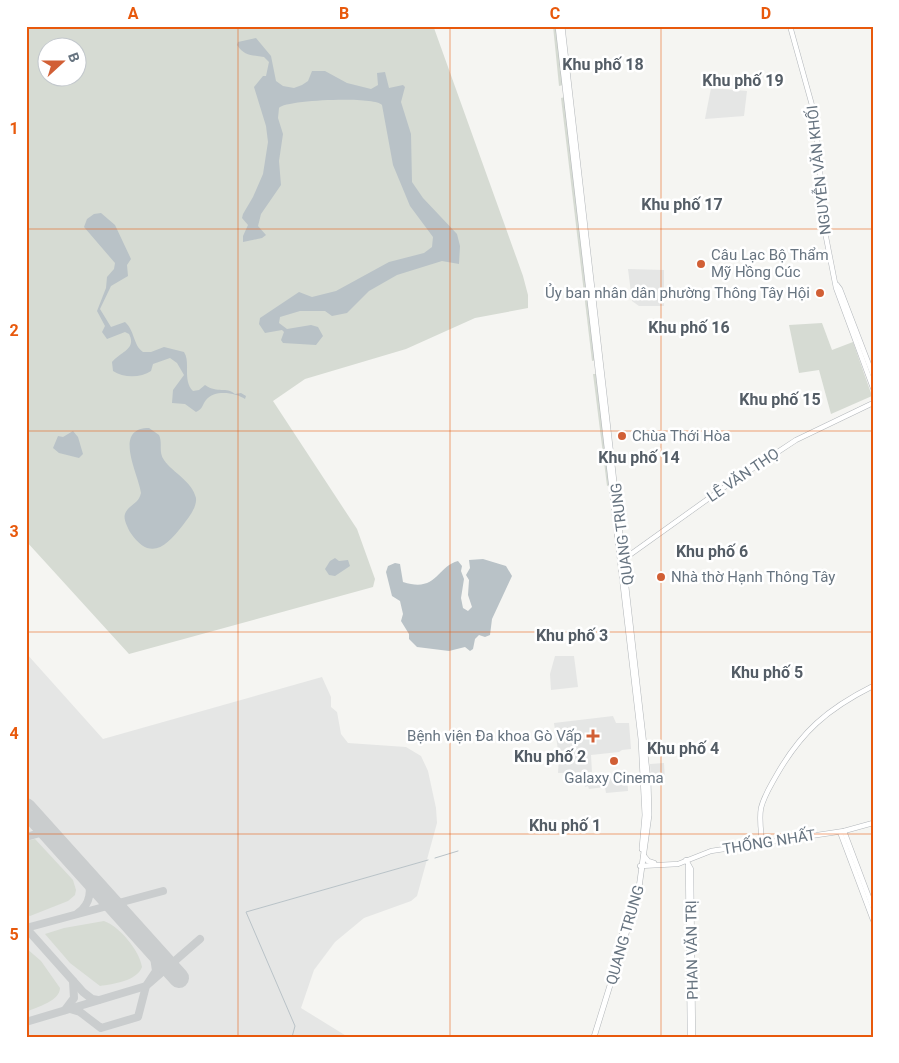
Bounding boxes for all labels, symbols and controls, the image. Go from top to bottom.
text: A [128,4,139,23]
text: B [339,4,349,23]
text: C [550,4,560,23]
text: D [761,4,771,23]
north arrow [38,38,88,88]
text: B [65,50,83,64]
district label: Khu phố 18 [562,55,644,74]
district label: Khu phố 19 [702,71,784,90]
street label: NGUYỄN VĂN KHỐI [802,104,835,236]
text: 1 [9,119,19,138]
district label: Khu phố 17 [641,195,723,214]
place label: Câu Lạc Bộ Thẩm Mỹ Hồng Cúc [711,246,829,281]
marker: Câu Lạc Bộ Thẩm Mỹ Hồng Cúc [695,258,707,270]
place label: Ủy ban nhân dân phường Thông Tây Hội [545,283,810,302]
marker: Ủy ban nhân dân phường Thông Tây Hội [814,287,826,299]
district label: Khu phố 16 [648,318,730,337]
text: 2 [9,321,19,340]
district label: Khu phố 15 [739,390,821,409]
place label: Chùa Thới Hòa [632,427,730,445]
marker: Chùa Thới Hòa [616,430,628,442]
street label: LÊ VĂN THỌ [703,444,783,506]
district label: Khu phố 14 [598,448,680,467]
street label: QUANG TRUNG [607,482,637,586]
text: 3 [9,522,19,541]
district label: Khu phố 6 [676,542,748,561]
place label: Nhà thờ Hạnh Thông Tây [671,568,835,586]
marker: Nhà thờ Hạnh Thông Tây [655,571,667,583]
district label: Khu phố 3 [536,626,608,645]
district label: Khu phố 5 [731,663,803,682]
text: 4 [9,724,19,743]
place label: Bệnh viện Đa khoa Gò Vấp [407,727,582,745]
marker: Bệnh viện Đa khoa Gò Vấp [586,729,600,743]
district label: Khu phố 4 [647,739,719,758]
district label: Khu phố 2 [514,747,586,766]
marker: Galaxy Cinema [608,755,620,767]
place label: Galaxy Cinema [564,769,664,787]
district label: Khu phố 1 [529,816,601,835]
street label: THỐNG NHẤT [721,825,817,858]
street label: QUANG TRUNG [602,883,648,987]
street label: PHAN VĂN TRỊ [682,900,702,1000]
text: 5 [9,925,19,944]

